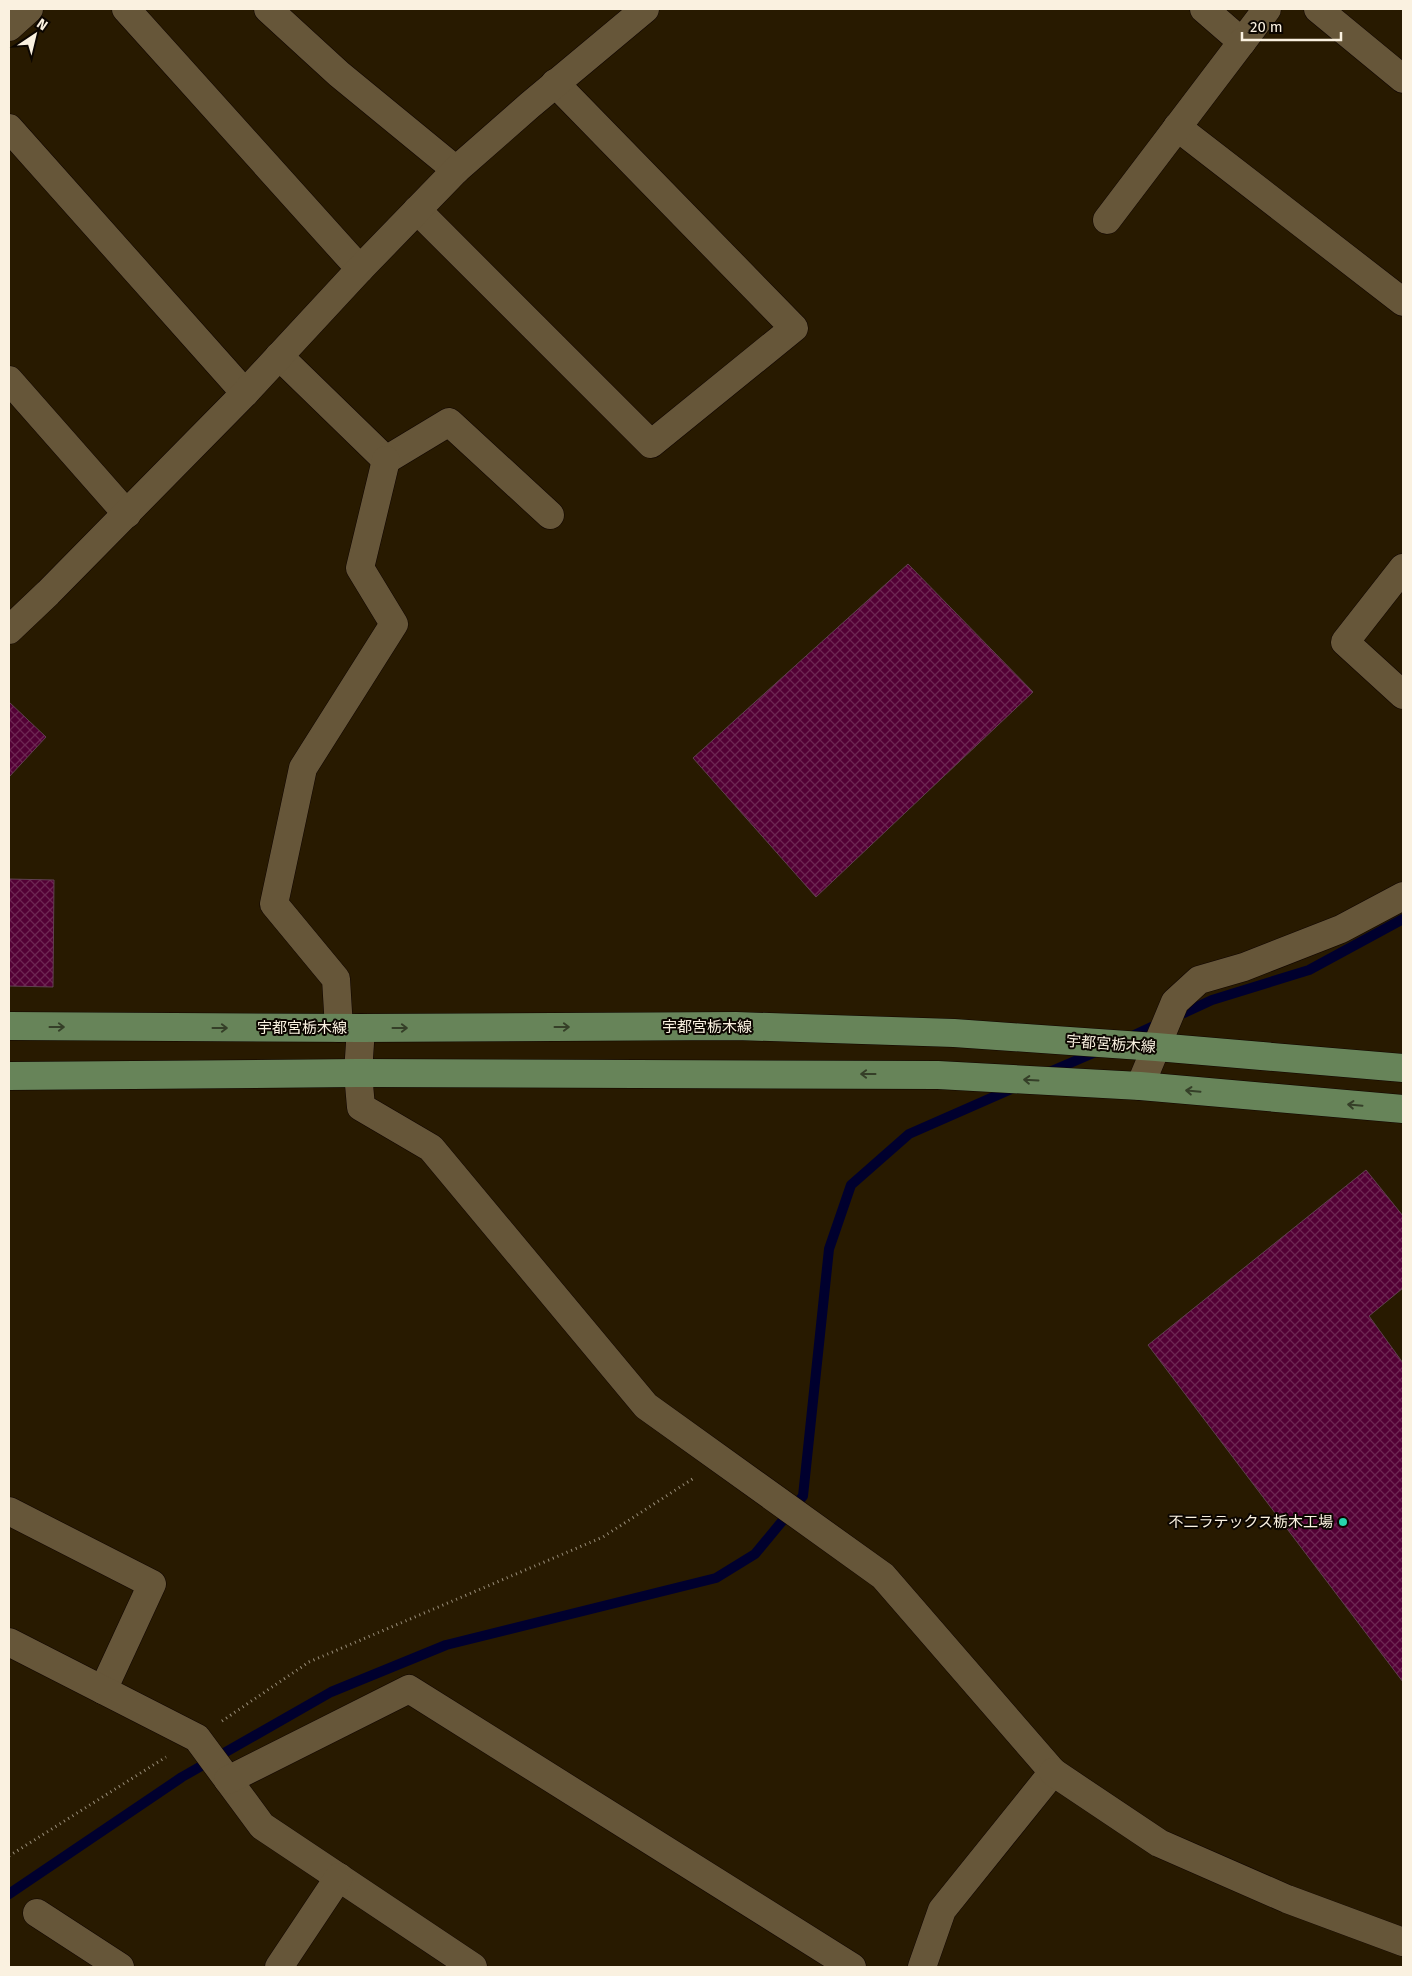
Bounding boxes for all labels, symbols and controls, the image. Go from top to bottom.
north arrow [10,10,60,60]
scale bar [1242,10,1341,42]
text: N [33,15,51,34]
text: 20 m [1250,18,1283,36]
street label: 宇都宮栃木線 [662,1018,752,1036]
street label: 宇都宮栃木線 [257,1019,347,1037]
one-way arrow [49,1022,65,1032]
one-way arrow [554,1022,570,1032]
one-way arrow [212,1023,228,1033]
one-way arrow [392,1023,408,1033]
street label: 宇都宮栃木線 [1065,1032,1157,1056]
one-way arrow [861,1070,877,1079]
one-way arrow [1023,1076,1039,1085]
one-way arrow [1185,1086,1201,1095]
one-way arrow [1347,1100,1363,1109]
place label: 不二ラテックス栃木工場 [1168,1513,1333,1531]
marker: 不二ラテックス栃木工場 [1337,1516,1349,1528]

